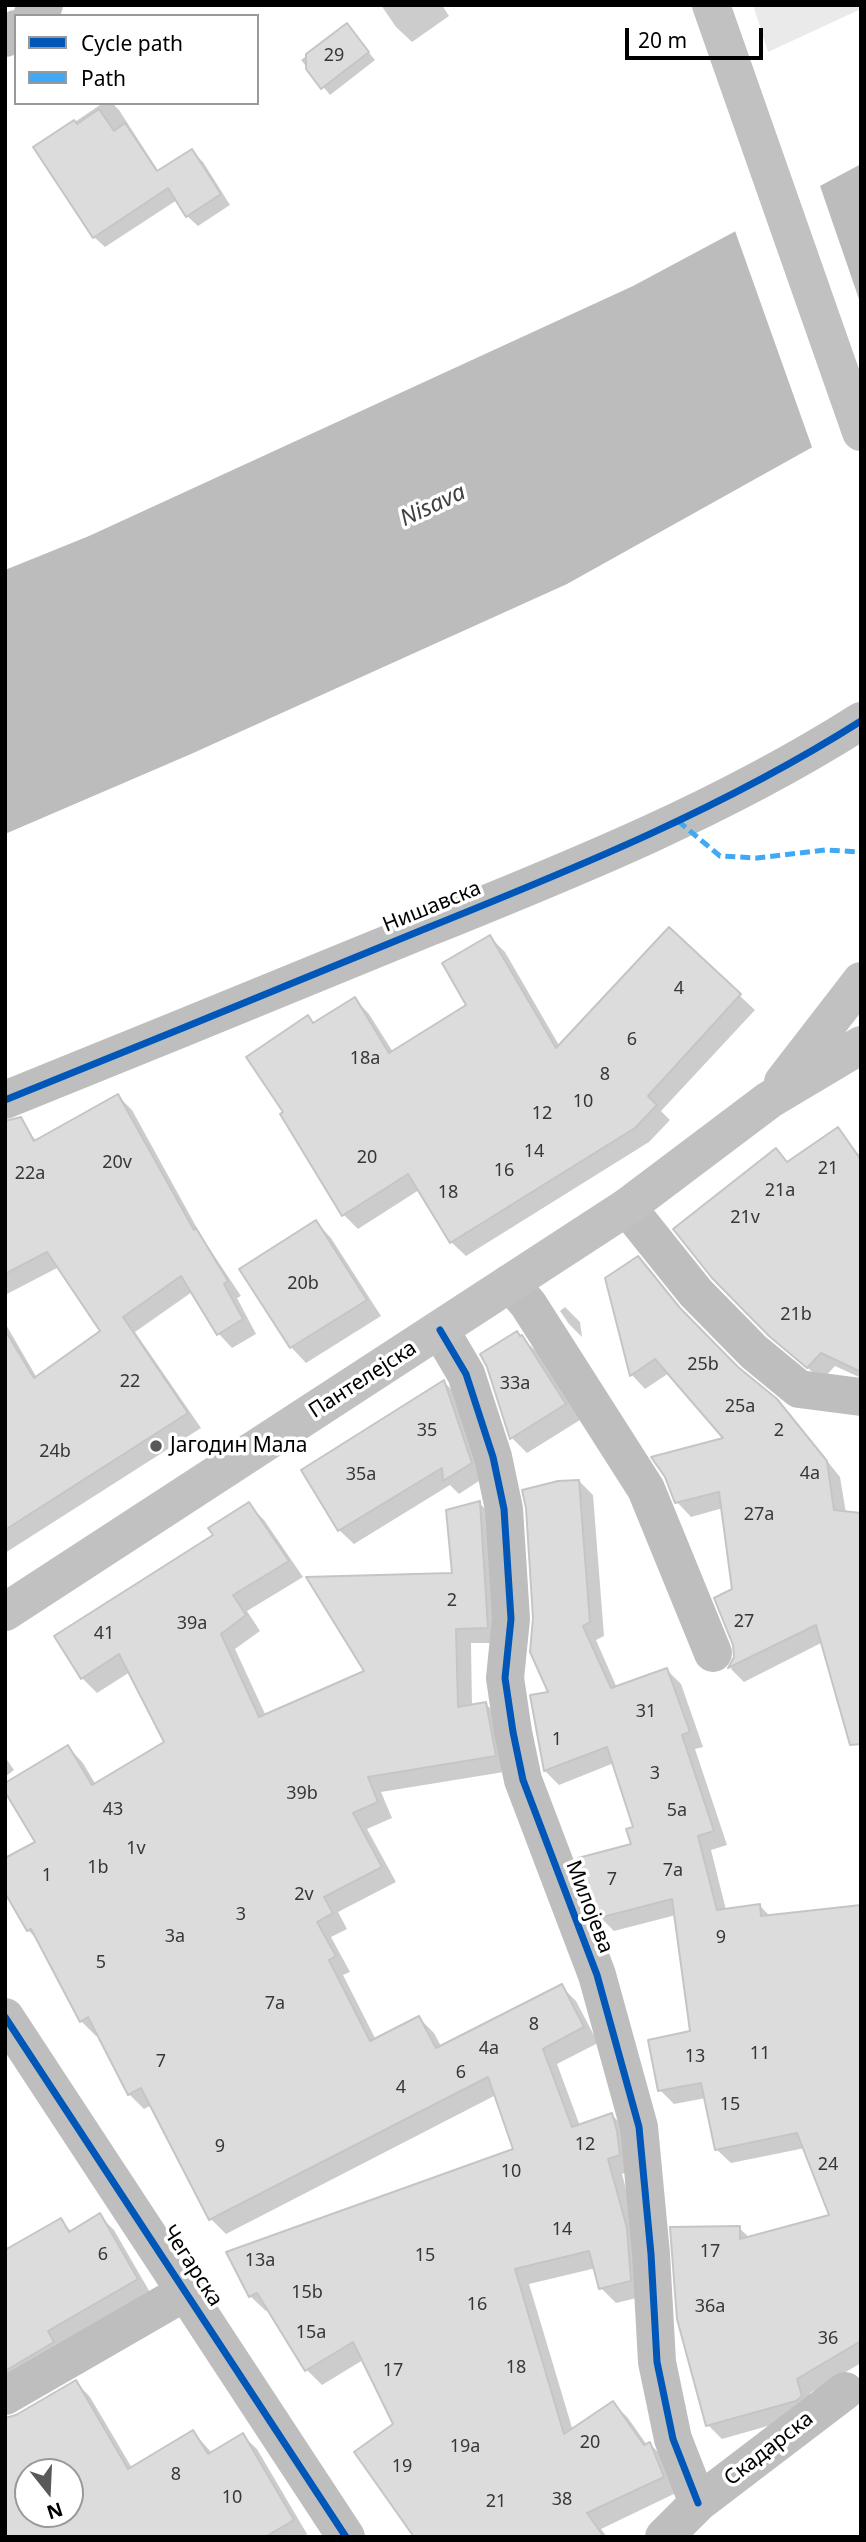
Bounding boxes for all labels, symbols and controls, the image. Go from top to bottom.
legend [14,14,259,105]
scale bar [628,14,766,58]
text: 20 m [638,26,687,54]
text: Cycle path [81,29,183,57]
house number: 29 [324,45,344,67]
text: Path [81,64,126,92]
water label: Nisava [396,479,470,533]
street label: Нишавска [379,876,485,938]
house number: 4 [674,978,684,1000]
house number: 6 [627,1029,637,1051]
house number: 18a [350,1048,380,1070]
house number: 8 [600,1064,610,1086]
house number: 10 [573,1091,593,1113]
house number: 12 [532,1103,552,1125]
house number: 14 [524,1141,544,1163]
house number: 20 [357,1147,377,1169]
house number: 20v [102,1152,132,1174]
house number: 21 [818,1158,838,1180]
house number: 16 [494,1160,514,1182]
house number: 22a [15,1163,45,1185]
house number: 21a [765,1180,795,1202]
house number: 18 [438,1182,458,1204]
house number: 21v [730,1207,760,1229]
house number: 20b [287,1273,319,1295]
house number: 21b [780,1304,812,1326]
street label: Пантелејска [304,1336,422,1424]
house number: 25b [687,1354,719,1376]
house number: 22 [120,1371,140,1393]
house number: 33a [500,1373,530,1395]
house number: 25a [725,1396,755,1418]
house number: 35 [417,1420,437,1442]
house number: 2 [774,1420,784,1442]
place label: Јагодин Мала [170,1433,308,1459]
marker: Јагодин Мала [148,1438,164,1454]
house number: 24b [39,1441,71,1463]
house number: 4a [800,1463,820,1485]
house number: 35a [346,1464,376,1486]
house number: 27a [744,1504,774,1526]
house number: 2 [447,1590,457,1612]
house number: 27 [734,1611,754,1633]
house number: 39a [177,1613,207,1635]
house number: 41 [94,1623,114,1645]
house number: 31 [636,1701,656,1723]
house number: 1 [552,1729,562,1751]
house number: 3 [650,1763,660,1785]
house number: 39b [286,1783,318,1805]
house number: 43 [103,1799,123,1821]
house number: 5a [667,1800,687,1822]
house number: 1v [126,1838,146,1860]
house number: 1b [87,1857,109,1879]
street label: Милојева [560,1857,618,1957]
house number: 7a [663,1860,683,1882]
house number: 1 [42,1865,52,1887]
house number: 7 [607,1869,617,1891]
house number: 2v [294,1884,314,1906]
house number: 3 [236,1904,246,1926]
house number: 3a [165,1926,185,1948]
house number: 9 [716,1927,726,1949]
house number: 5 [96,1952,106,1974]
house number: 7a [265,1993,285,2015]
house number: 8 [529,2014,539,2036]
house number: 4a [479,2038,499,2060]
house number: 11 [750,2043,770,2065]
house number: 13 [685,2046,705,2068]
house number: 7 [156,2051,166,2073]
house number: 6 [456,2062,466,2084]
house number: 4 [396,2077,406,2099]
house number: 15 [720,2094,740,2116]
house number: 12 [575,2134,595,2156]
house number: 9 [215,2136,225,2158]
house number: 24 [818,2154,838,2176]
house number: 10 [501,2161,521,2183]
house number: 14 [552,2219,572,2241]
street label: Чегарска [156,2221,228,2311]
house number: 17 [700,2241,720,2263]
house number: 6 [98,2244,108,2266]
house number: 15 [415,2245,435,2267]
house number: 13a [245,2250,275,2272]
house number: 15b [291,2282,323,2304]
house number: 16 [467,2294,487,2316]
house number: 36a [695,2296,725,2318]
house number: 15a [296,2322,326,2344]
house number: 36 [818,2328,838,2350]
house number: 18 [506,2357,526,2379]
house number: 17 [383,2360,403,2382]
street label: Скадарска [720,2407,818,2491]
house number: 20 [580,2432,600,2454]
house number: 19a [450,2436,480,2458]
house number: 19 [392,2456,412,2478]
north arrow [14,2458,84,2528]
house number: 8 [171,2464,181,2486]
house number: 10 [222,2487,242,2509]
house number: 38 [552,2489,572,2511]
house number: 21 [486,2491,506,2513]
text: N [44,2496,66,2526]

